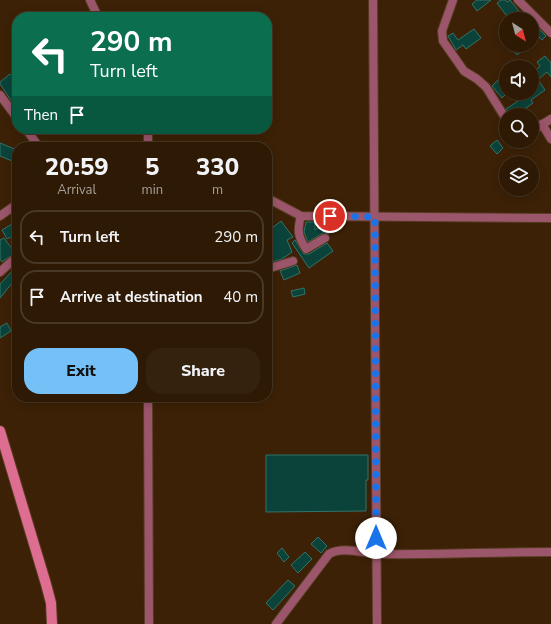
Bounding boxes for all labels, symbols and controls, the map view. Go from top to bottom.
north arrow [499,12,539,52]
map controls [499,12,539,196]
text: 290 m [90,23,173,61]
icon: left [24,28,76,80]
text: Turn left [90,59,158,83]
button: sound [499,60,539,100]
icon: arrive [66,104,88,126]
text: Then [24,105,58,125]
button: search [499,108,539,148]
text: 20:59 [45,151,109,183]
text: 5 [145,151,160,183]
text: 330 [196,151,239,183]
button: layers [499,156,539,196]
text: Arrival [57,181,96,199]
text: min [142,181,163,199]
text: m [212,181,223,199]
pin [313,199,347,233]
icon: arrive [319,205,341,227]
icon: left [26,226,48,248]
text: Turn left [60,227,119,247]
text: 290 m [214,227,258,247]
icon: arrive [26,286,48,308]
text: Arrive at destination [60,287,203,307]
text: 40 m [223,287,258,307]
button: Exit [24,348,138,394]
button: Share [146,348,260,394]
position arrow [355,517,397,559]

